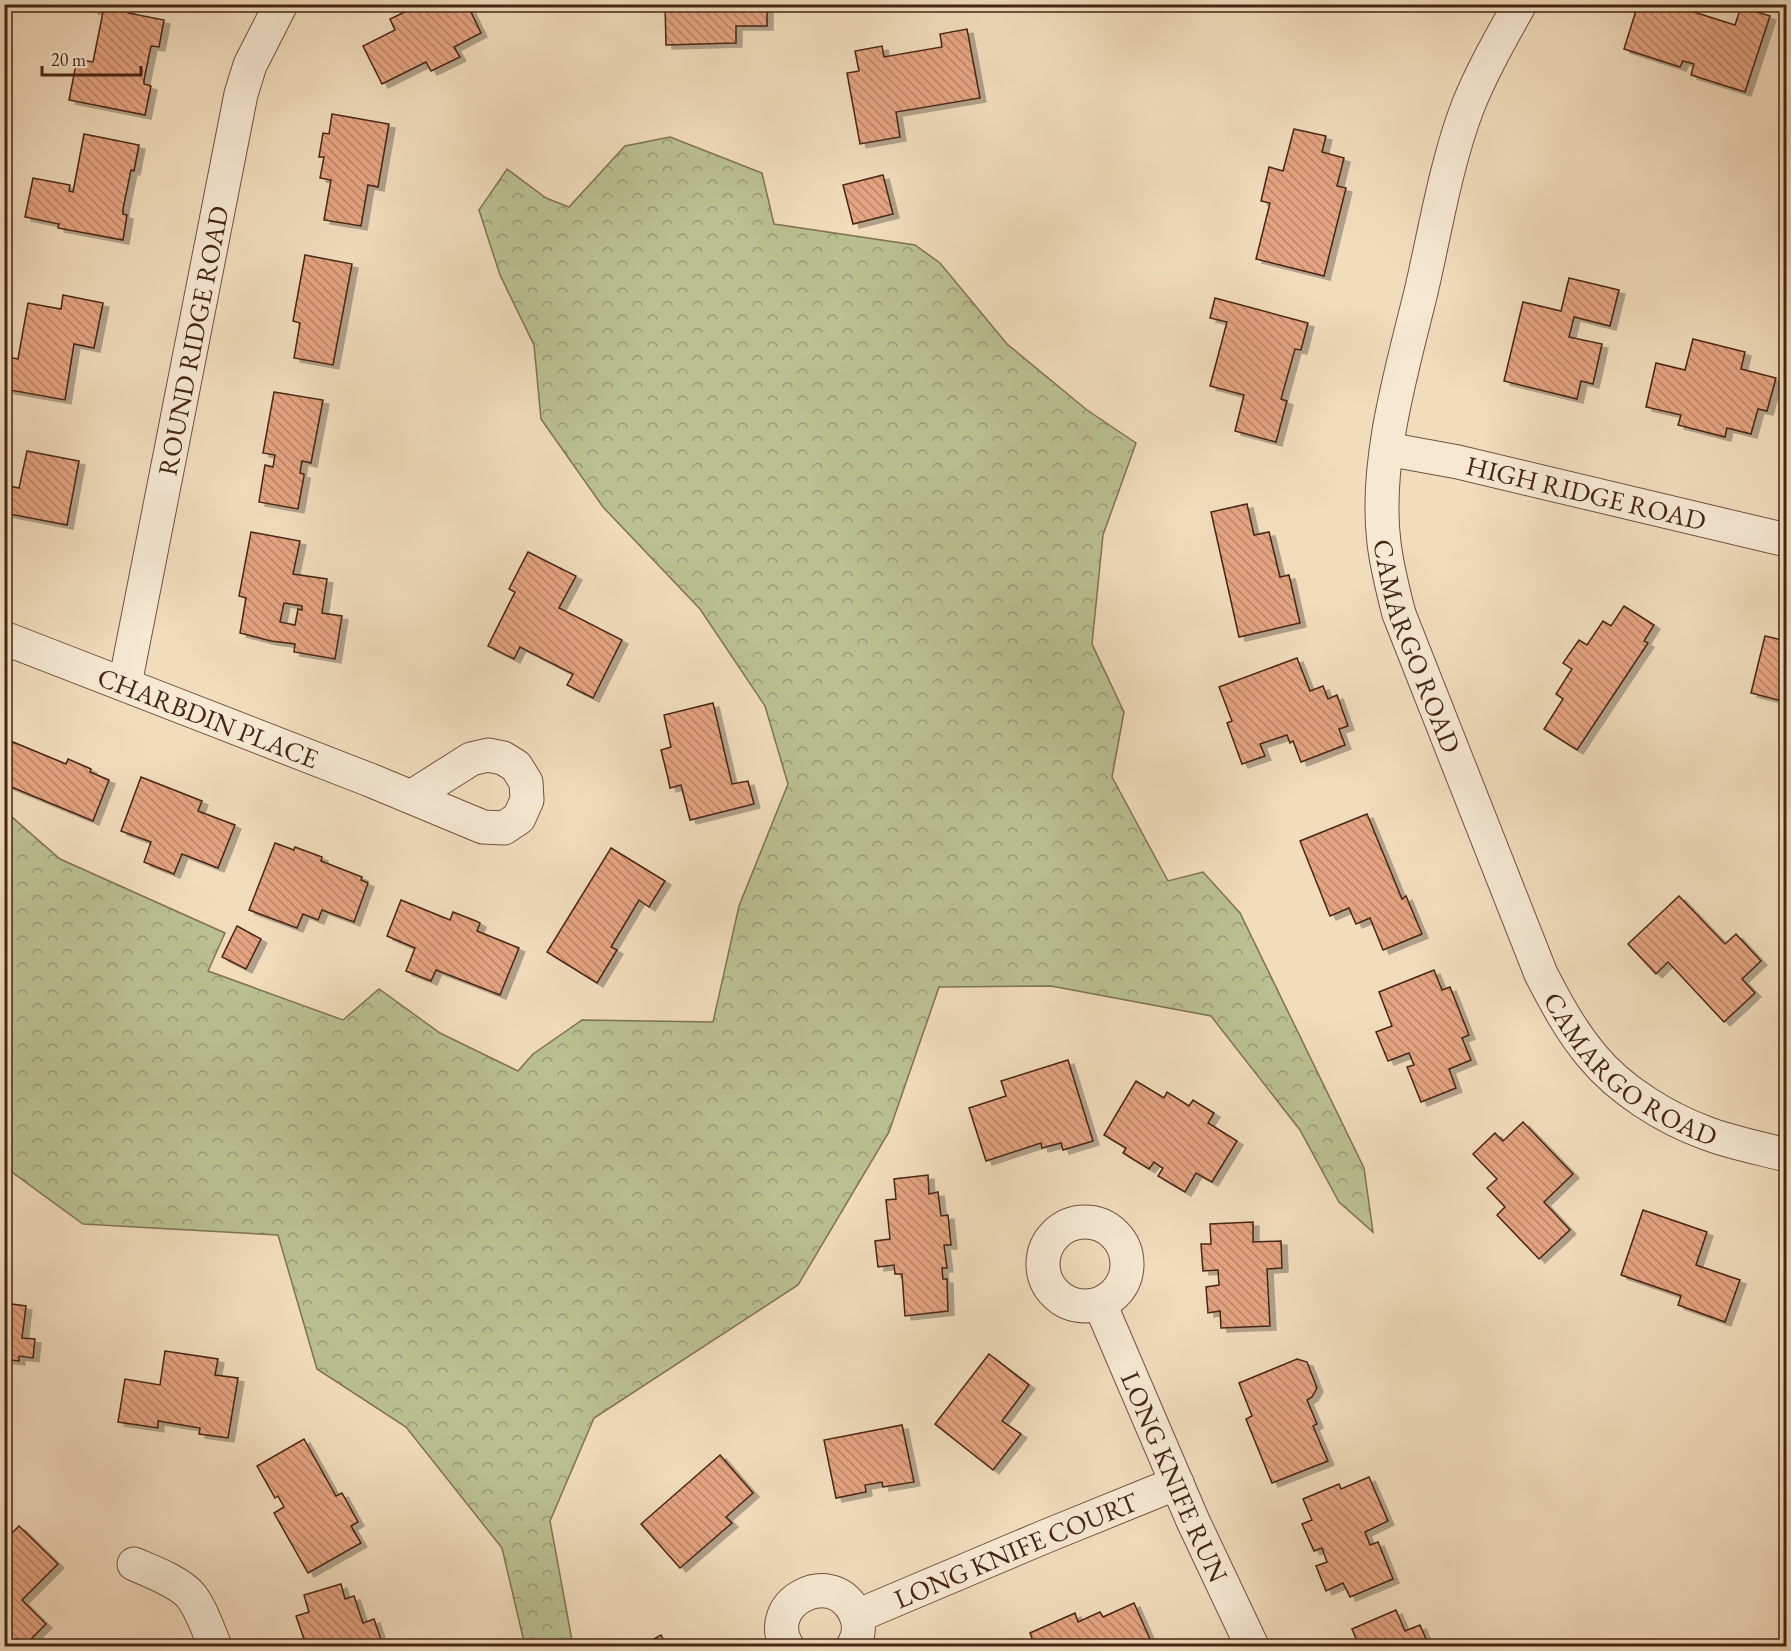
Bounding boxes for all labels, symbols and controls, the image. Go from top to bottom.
scale bar [42,39,141,77]
text: 20 m [51,48,86,71]
street label: ROUND RIDGE ROAD [149,203,236,478]
street label: HIGH RIDGE ROAD [1463,447,1710,538]
street label: CAMARGO ROAD [1366,537,1469,758]
street label: CHARBDIN PLACE [93,659,324,776]
street label: CAMARGO ROAD [1536,986,1722,1153]
street label: LONG KNIFE RUN [1113,1366,1237,1588]
street label: LONG KNIFE COURT [889,1483,1143,1616]

